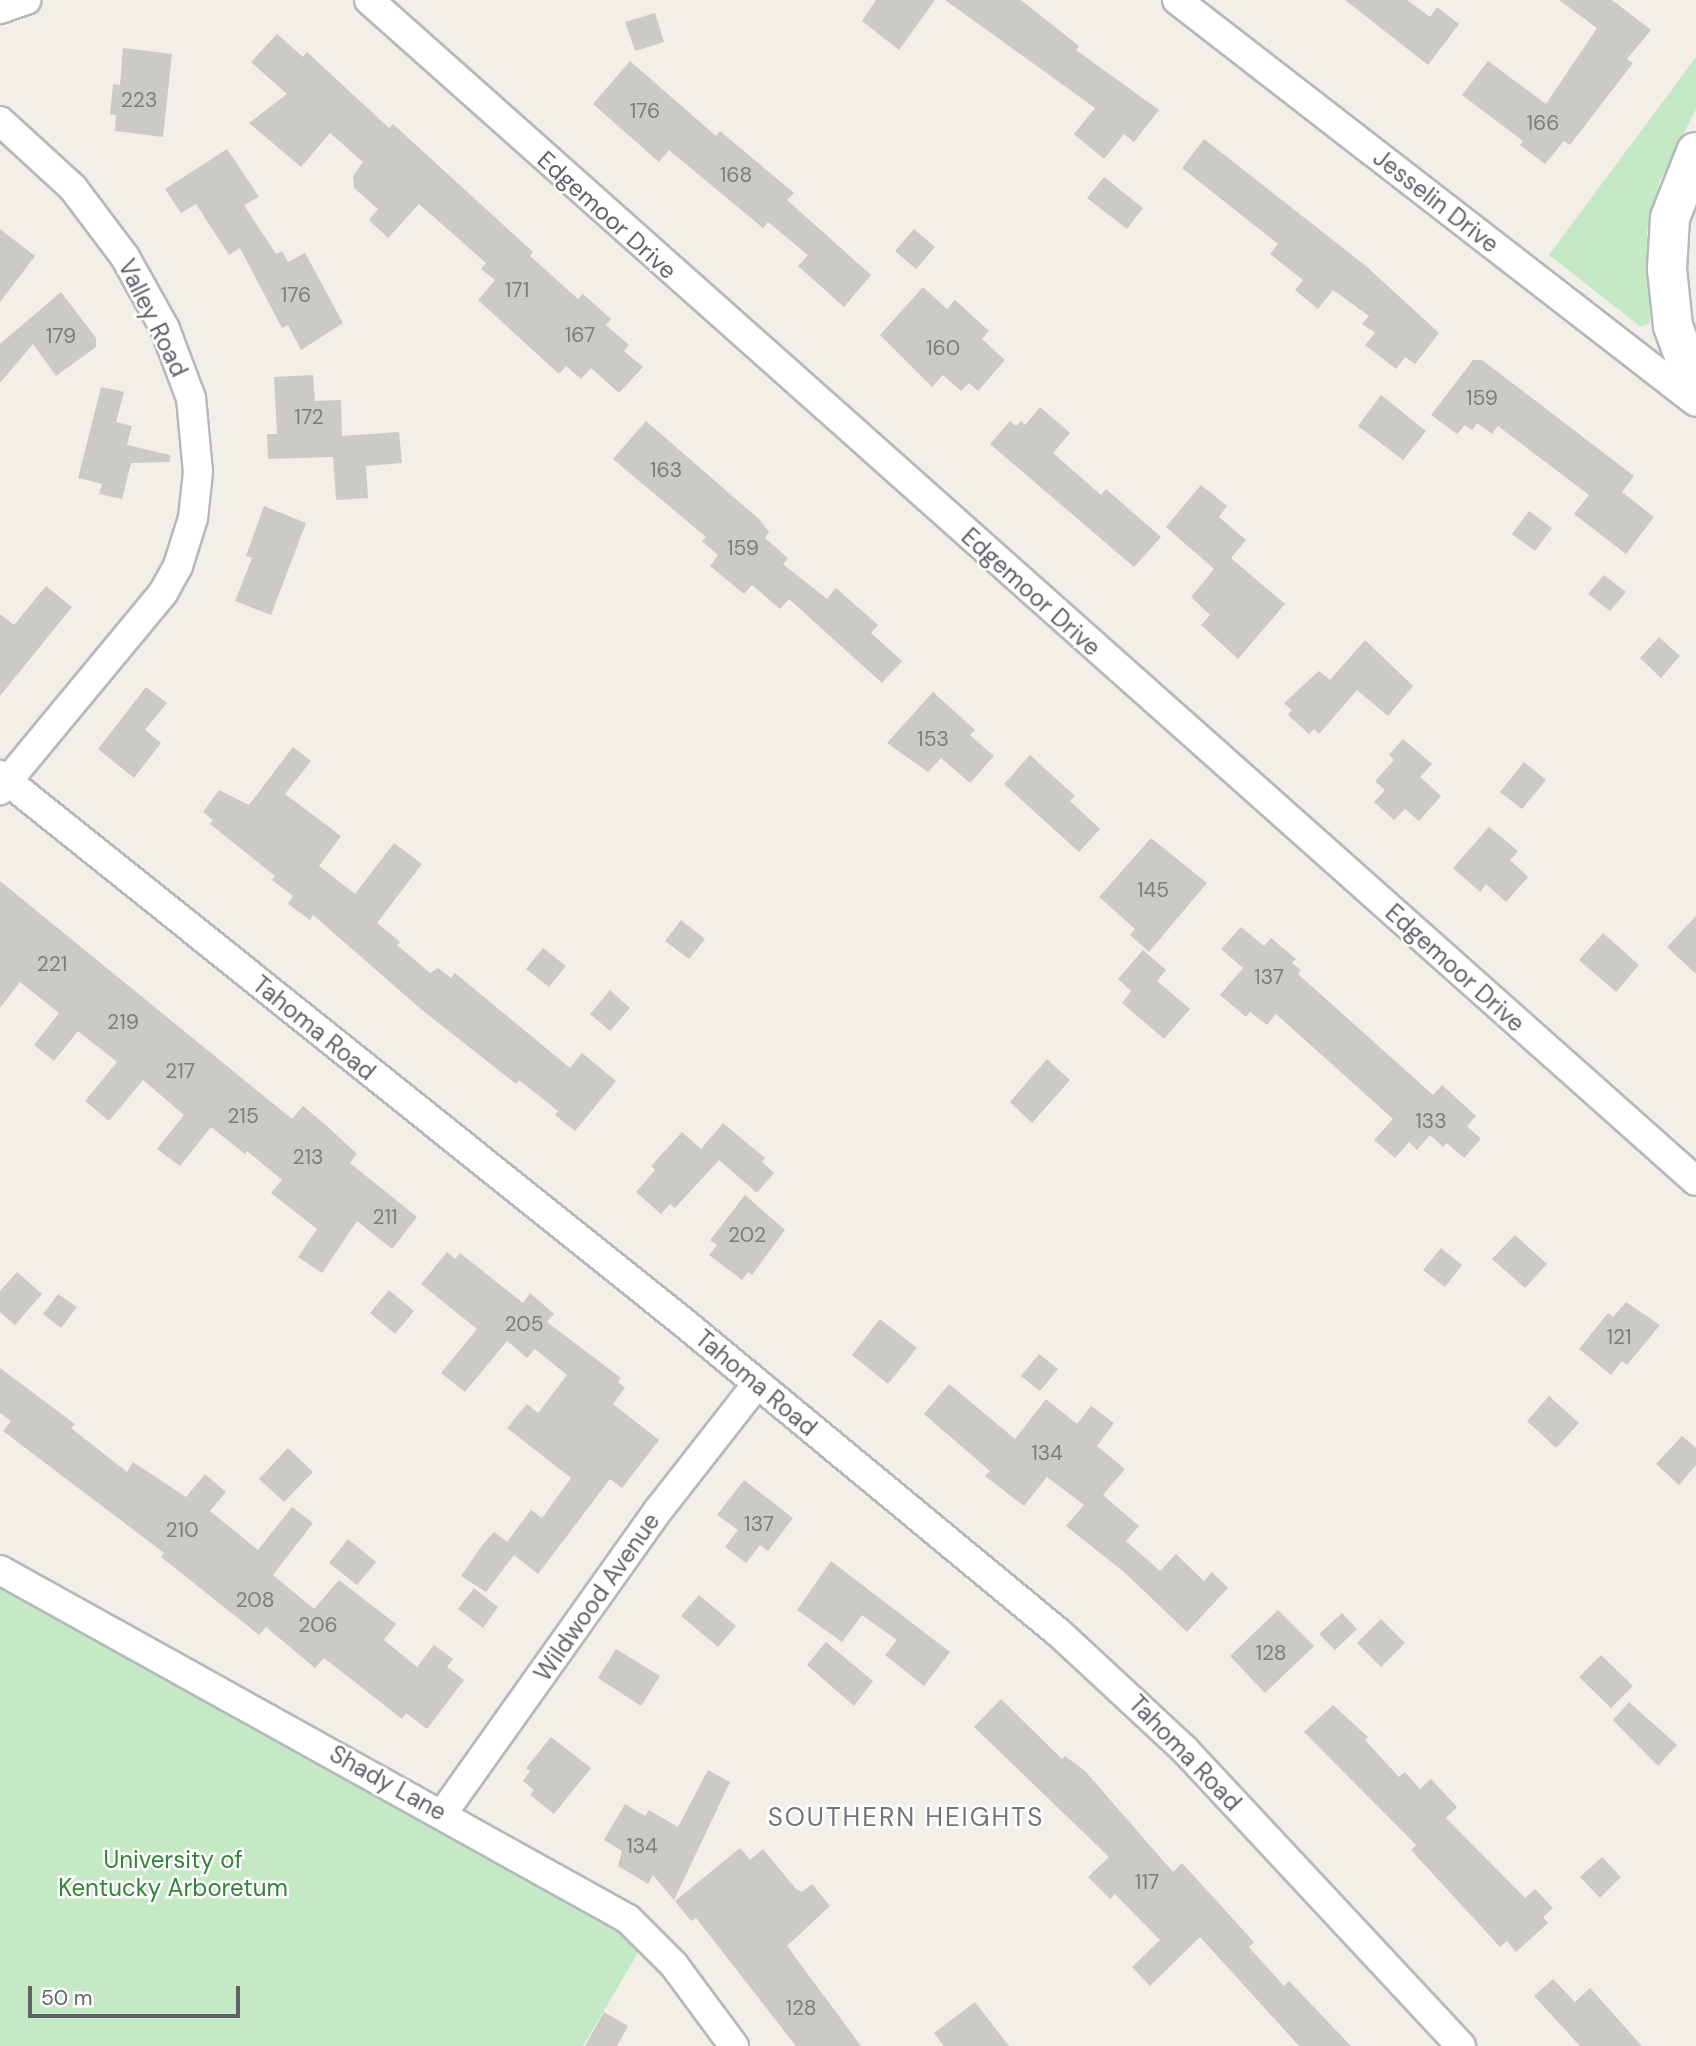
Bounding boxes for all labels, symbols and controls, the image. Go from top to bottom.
house number: 223 [121,87,157,113]
house number: 176 [630,98,660,124]
house number: 166 [1527,110,1559,136]
street label: Jesselin Drive [1367,143,1505,259]
street label: Edgemoor Drive [532,145,682,285]
house number: 168 [720,162,752,188]
street label: Valley Road [112,255,194,381]
house number: 171 [505,277,529,303]
house number: 176 [281,282,311,308]
house number: 167 [565,322,595,348]
house number: 179 [46,323,76,349]
house number: 160 [926,335,960,361]
house number: 159 [1466,385,1498,411]
house number: 172 [294,404,324,430]
house number: 163 [650,457,682,483]
street label: Edgemoor Drive [956,522,1106,662]
house number: 159 [727,535,759,561]
house number: 153 [917,726,949,752]
house number: 145 [1137,877,1169,903]
street label: Edgemoor Drive [1380,898,1530,1038]
house number: 221 [37,951,67,977]
house number: 137 [1254,964,1284,990]
street label: Tahoma Road [247,970,381,1086]
house number: 219 [107,1009,139,1035]
house number: 217 [165,1058,195,1084]
house number: 215 [227,1103,259,1129]
house number: 133 [1415,1108,1447,1134]
house number: 213 [292,1144,324,1170]
house number: 211 [372,1204,398,1230]
house number: 202 [728,1222,766,1248]
house number: 205 [504,1311,544,1337]
street label: Tahoma Road [689,1324,823,1442]
house number: 121 [1606,1324,1632,1350]
house number: 134 [1031,1440,1063,1466]
street label: Wildwood Avenue [528,1507,666,1687]
house number: 137 [744,1511,774,1537]
house number: 210 [165,1517,199,1543]
house number: 208 [235,1587,275,1613]
house number: 206 [298,1612,338,1638]
house number: 128 [1255,1640,1287,1666]
street label: Tahoma Road [1123,1689,1247,1817]
street label: Shady Lane [325,1739,451,1827]
district label: SOUTHERN HEIGHTS [770,1802,1042,1834]
house number: 134 [626,1833,658,1859]
park label: University of Kentucky Arboretum [58,1846,288,1902]
house number: 117 [1135,1869,1159,1895]
scale bar [32,1972,243,2016]
text: 50 m [41,1984,92,2012]
house number: 128 [785,1995,817,2021]

